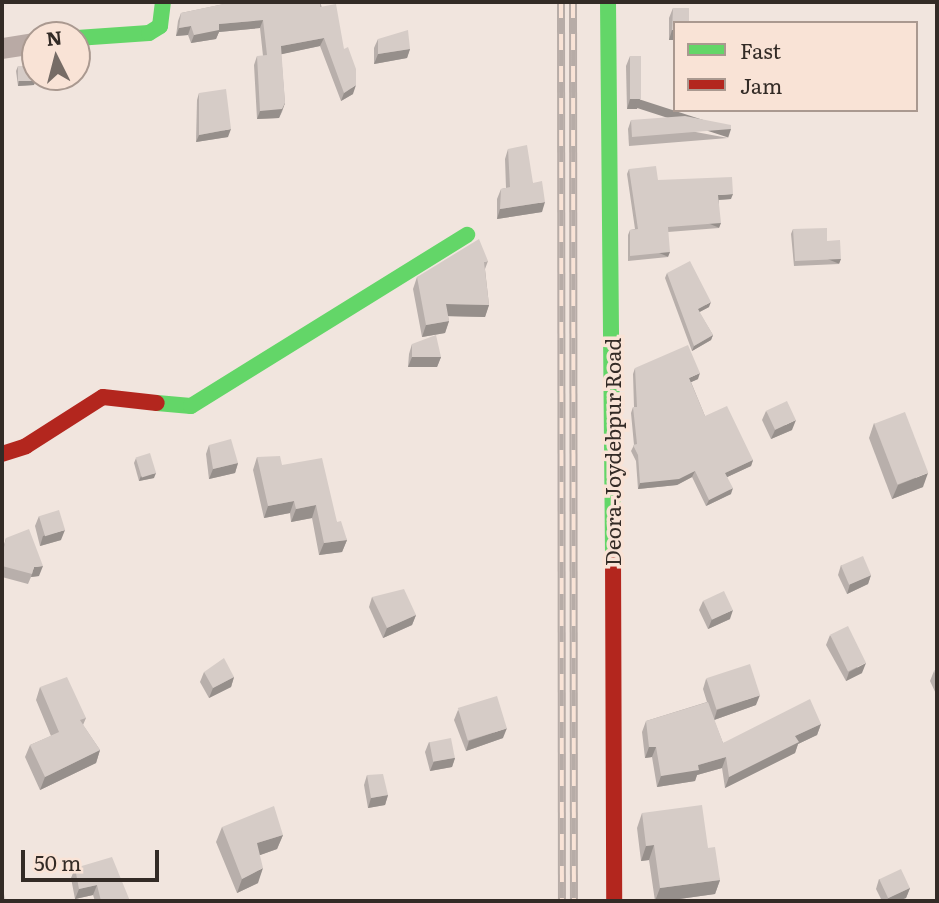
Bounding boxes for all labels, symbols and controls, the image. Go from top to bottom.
north arrow [21,21,91,91]
legend [673,21,918,112]
text: N [45,22,63,52]
text: Fast [740,34,781,65]
text: Jam [740,69,782,100]
street label: Deora-Joydebpur Road [599,338,625,566]
scale bar [24,836,163,880]
text: 50 m [34,846,81,877]

